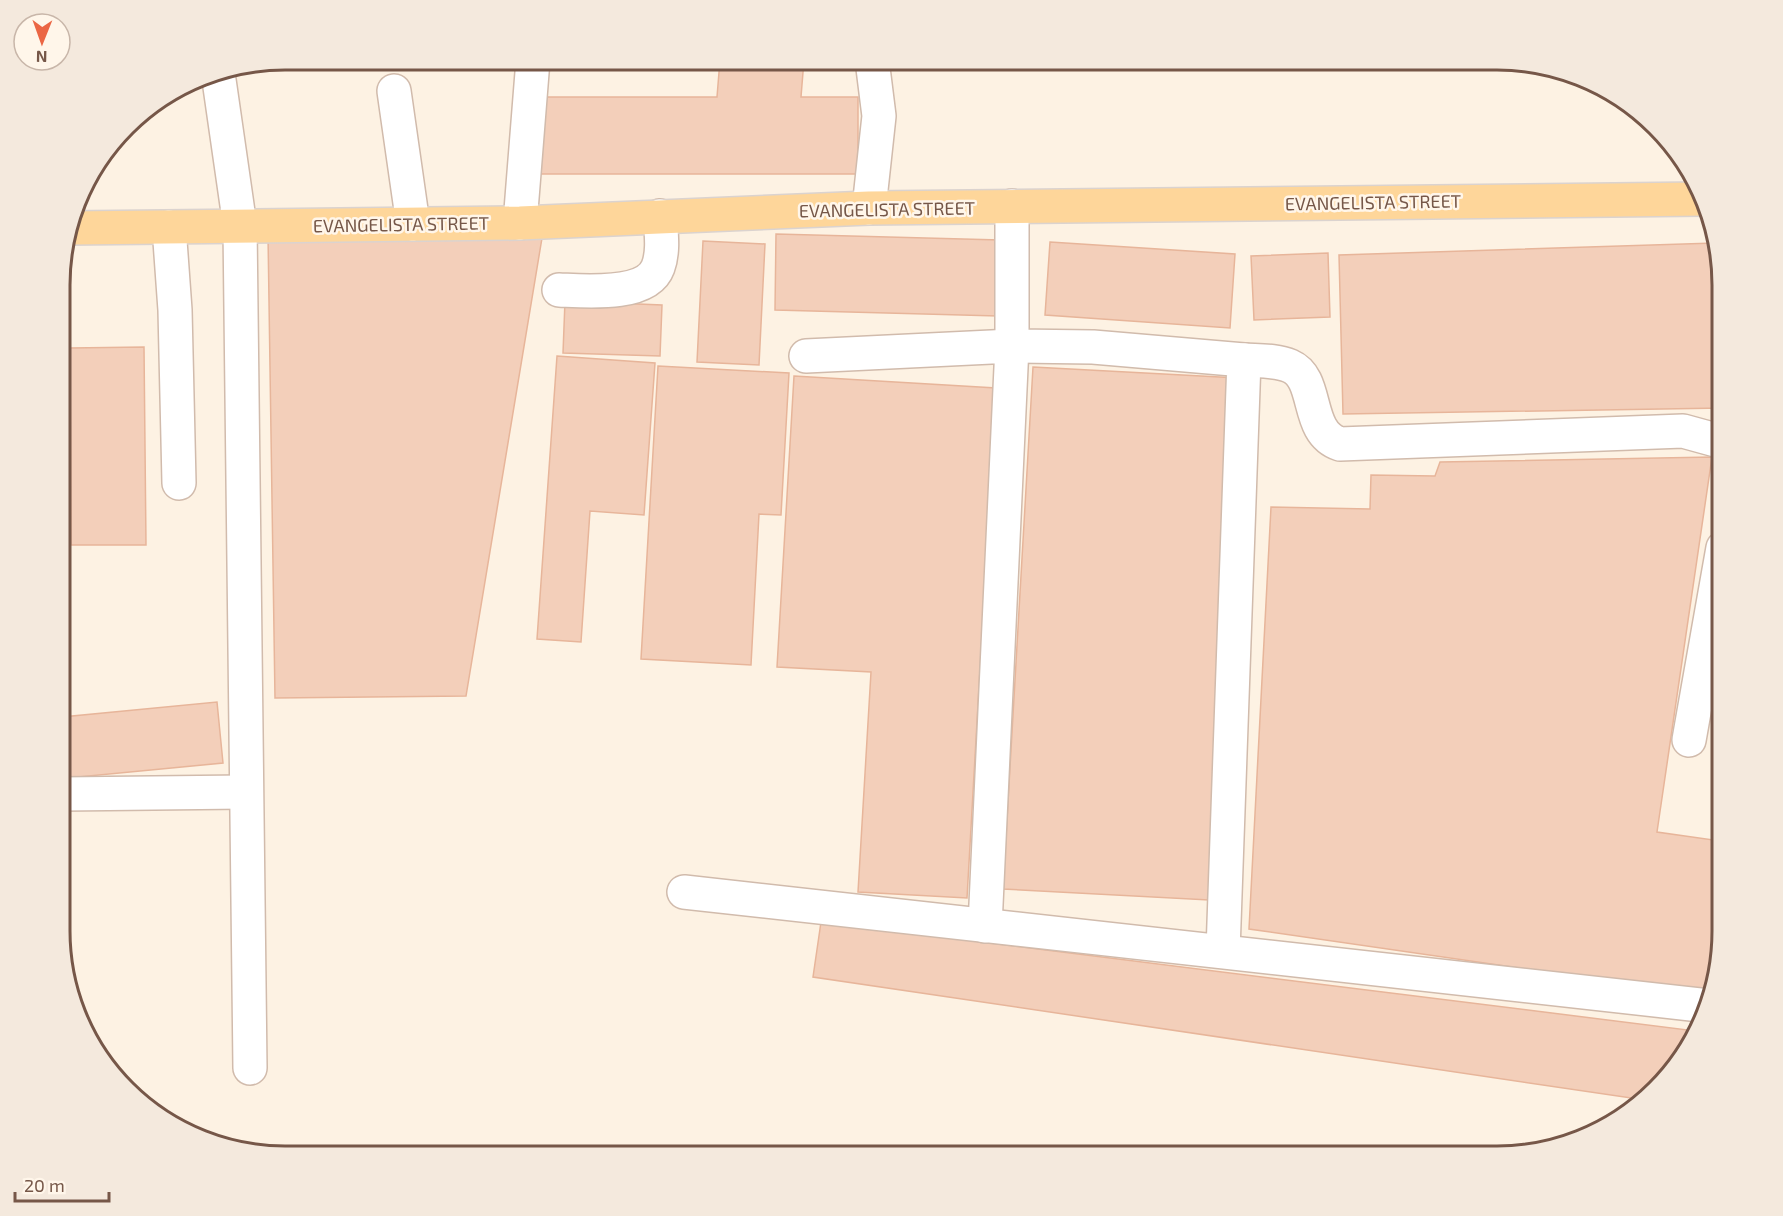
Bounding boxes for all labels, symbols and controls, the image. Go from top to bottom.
north arrow [12,12,72,72]
text: N [36,48,48,67]
street label: EVANGELISTA STREET [1285,189,1462,215]
street label: EVANGELISTA STREET [799,196,976,222]
street label: EVANGELISTA STREET [313,211,490,237]
scale bar [15,1165,110,1203]
text: 20 m [24,1174,65,1196]

